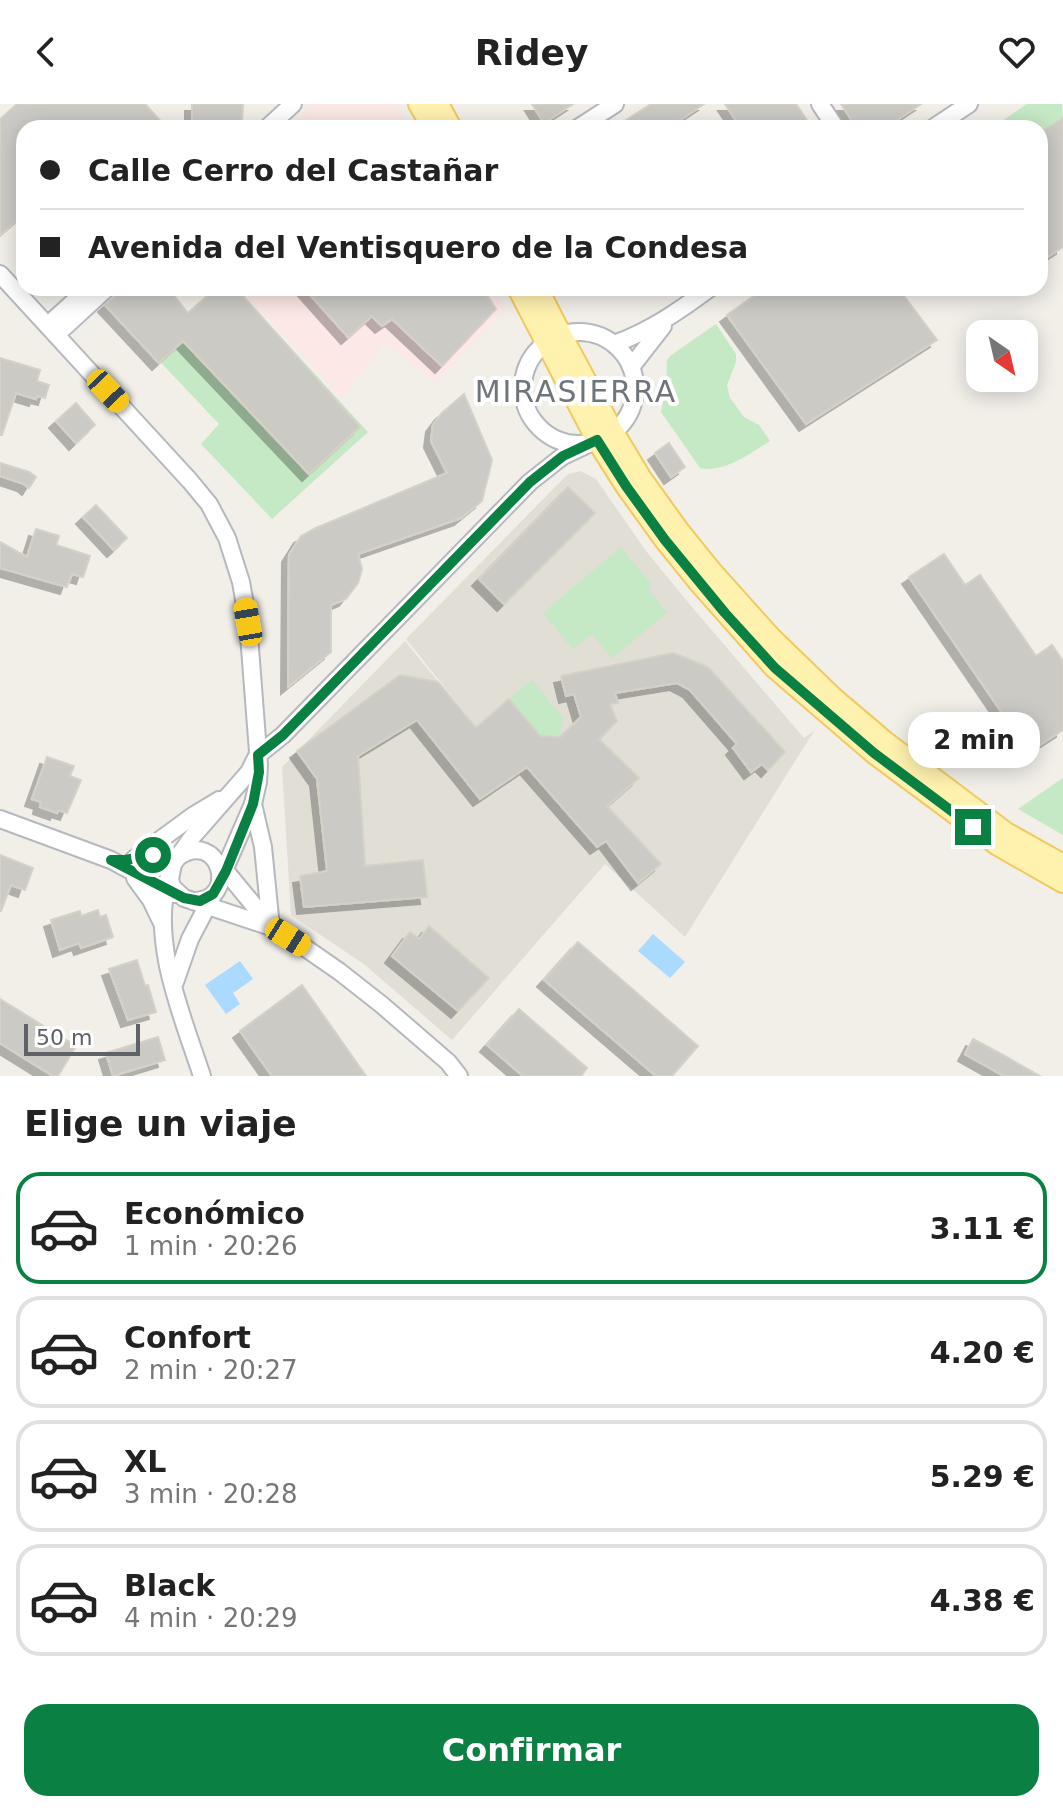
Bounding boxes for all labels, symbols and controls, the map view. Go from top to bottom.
icon: back [24,30,68,74]
icon: heart [995,30,1039,74]
text: Ridey [475,32,588,73]
text: Calle Cerro del Castañar [88,153,498,188]
text: Avenida del Ventisquero de la Condesa [88,230,748,265]
north arrow [966,320,1038,392]
map controls [966,320,1038,392]
car [83,365,133,417]
district label: MIRASIERRA [475,374,677,409]
car [232,596,264,648]
callout: 2 min [907,711,1039,767]
text: 2 min [933,725,1015,755]
route end [955,809,991,845]
route start [135,837,171,873]
car [261,914,315,960]
scale bar [24,1020,140,1056]
text: 50 m [36,1025,92,1050]
text: Elige un viaje [24,1103,297,1144]
icon: car [28,1192,100,1264]
text: Económico [124,1196,305,1231]
text: 3.11 € [930,1211,1035,1246]
text: 1 min · 20:26 [124,1231,298,1261]
icon: car [28,1316,100,1388]
text: Confort [124,1320,251,1355]
text: 4.20 € [930,1335,1035,1370]
text: 2 min · 20:27 [124,1355,298,1385]
icon: car [28,1440,100,1512]
text: XL [124,1444,166,1479]
text: 5.29 € [930,1459,1035,1494]
text: 3 min · 20:28 [124,1479,298,1509]
icon: car [28,1564,100,1636]
text: Black [124,1568,215,1603]
text: 4.38 € [930,1583,1035,1618]
text: 4 min · 20:29 [124,1603,298,1633]
button: Confirmar [24,1704,1039,1796]

